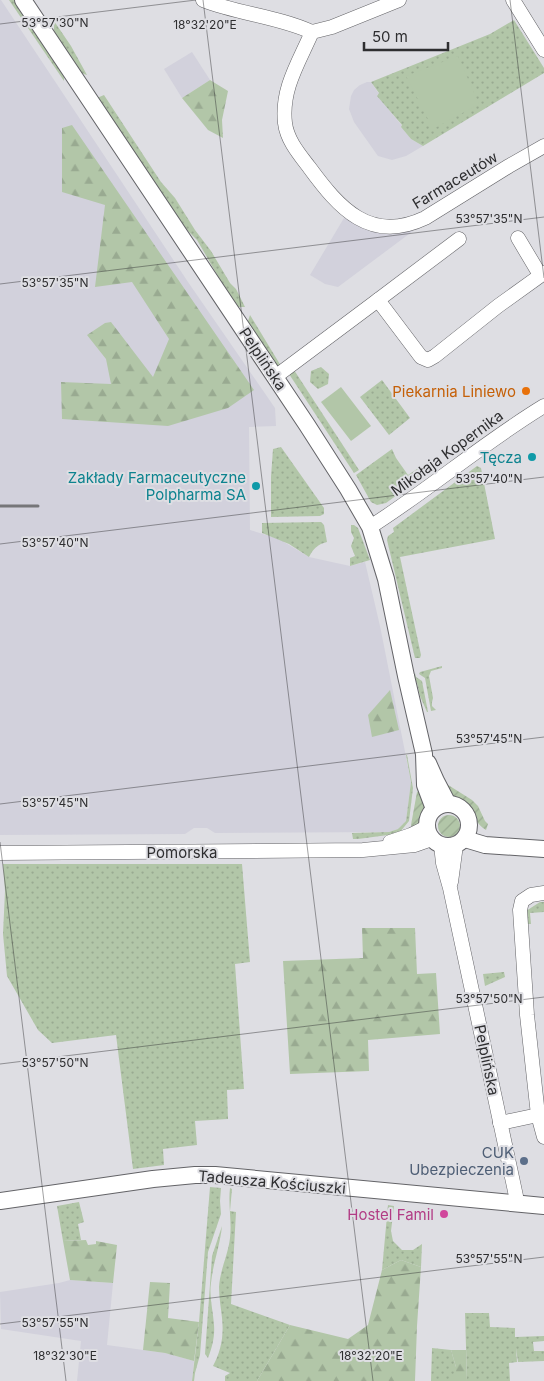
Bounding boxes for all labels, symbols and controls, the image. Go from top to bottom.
text: 53°57'30"N [21,15,89,30]
text: 18°32'20"E [173,17,237,32]
scale bar [364,20,448,52]
text: 50 m [372,27,408,46]
street label: Farmaceutów [409,147,501,213]
text: 53°57'35"N [455,211,523,226]
text: 53°57'35"N [21,275,89,290]
street label: Pelplińska [235,324,291,394]
place label: Piekarnia Liniewo [392,382,516,401]
marker: Piekarnia Liniewo [520,385,532,397]
street label: Mikołaja Kopernika [387,406,507,500]
place label: Tęcza [480,448,522,467]
marker: Tęcza [526,451,538,463]
place label: Zakłady Farmaceutyczne Polpharma SA [68,468,246,504]
text: 53°57'40"N [456,471,522,486]
marker: Zakłady Farmaceutyczne Polpharma SA [250,480,262,492]
text: 53°57'40"N [22,535,88,550]
text: 53°57'45"N [456,731,522,746]
text: 53°57'45"N [22,795,88,810]
street label: Pomorska [147,843,217,862]
text: 53°57'50"N [455,991,523,1006]
street label: Pelplińska [470,1023,504,1097]
text: 53°57'50"N [21,1055,89,1070]
place label: CUK Ubezpieczenia [409,1143,514,1179]
marker: CUK Ubezpieczenia [518,1155,530,1167]
street label: Tadeusza Kościuszki [197,1166,347,1198]
place label: Hostel Famil [347,1205,434,1224]
marker: Hostel Famil [438,1208,450,1220]
text: 53°57'55"N [456,1251,522,1266]
text: 53°57'55"N [22,1315,88,1330]
text: 18°32'30"E [33,1348,97,1363]
text: 18°32'20"E [339,1348,403,1363]

